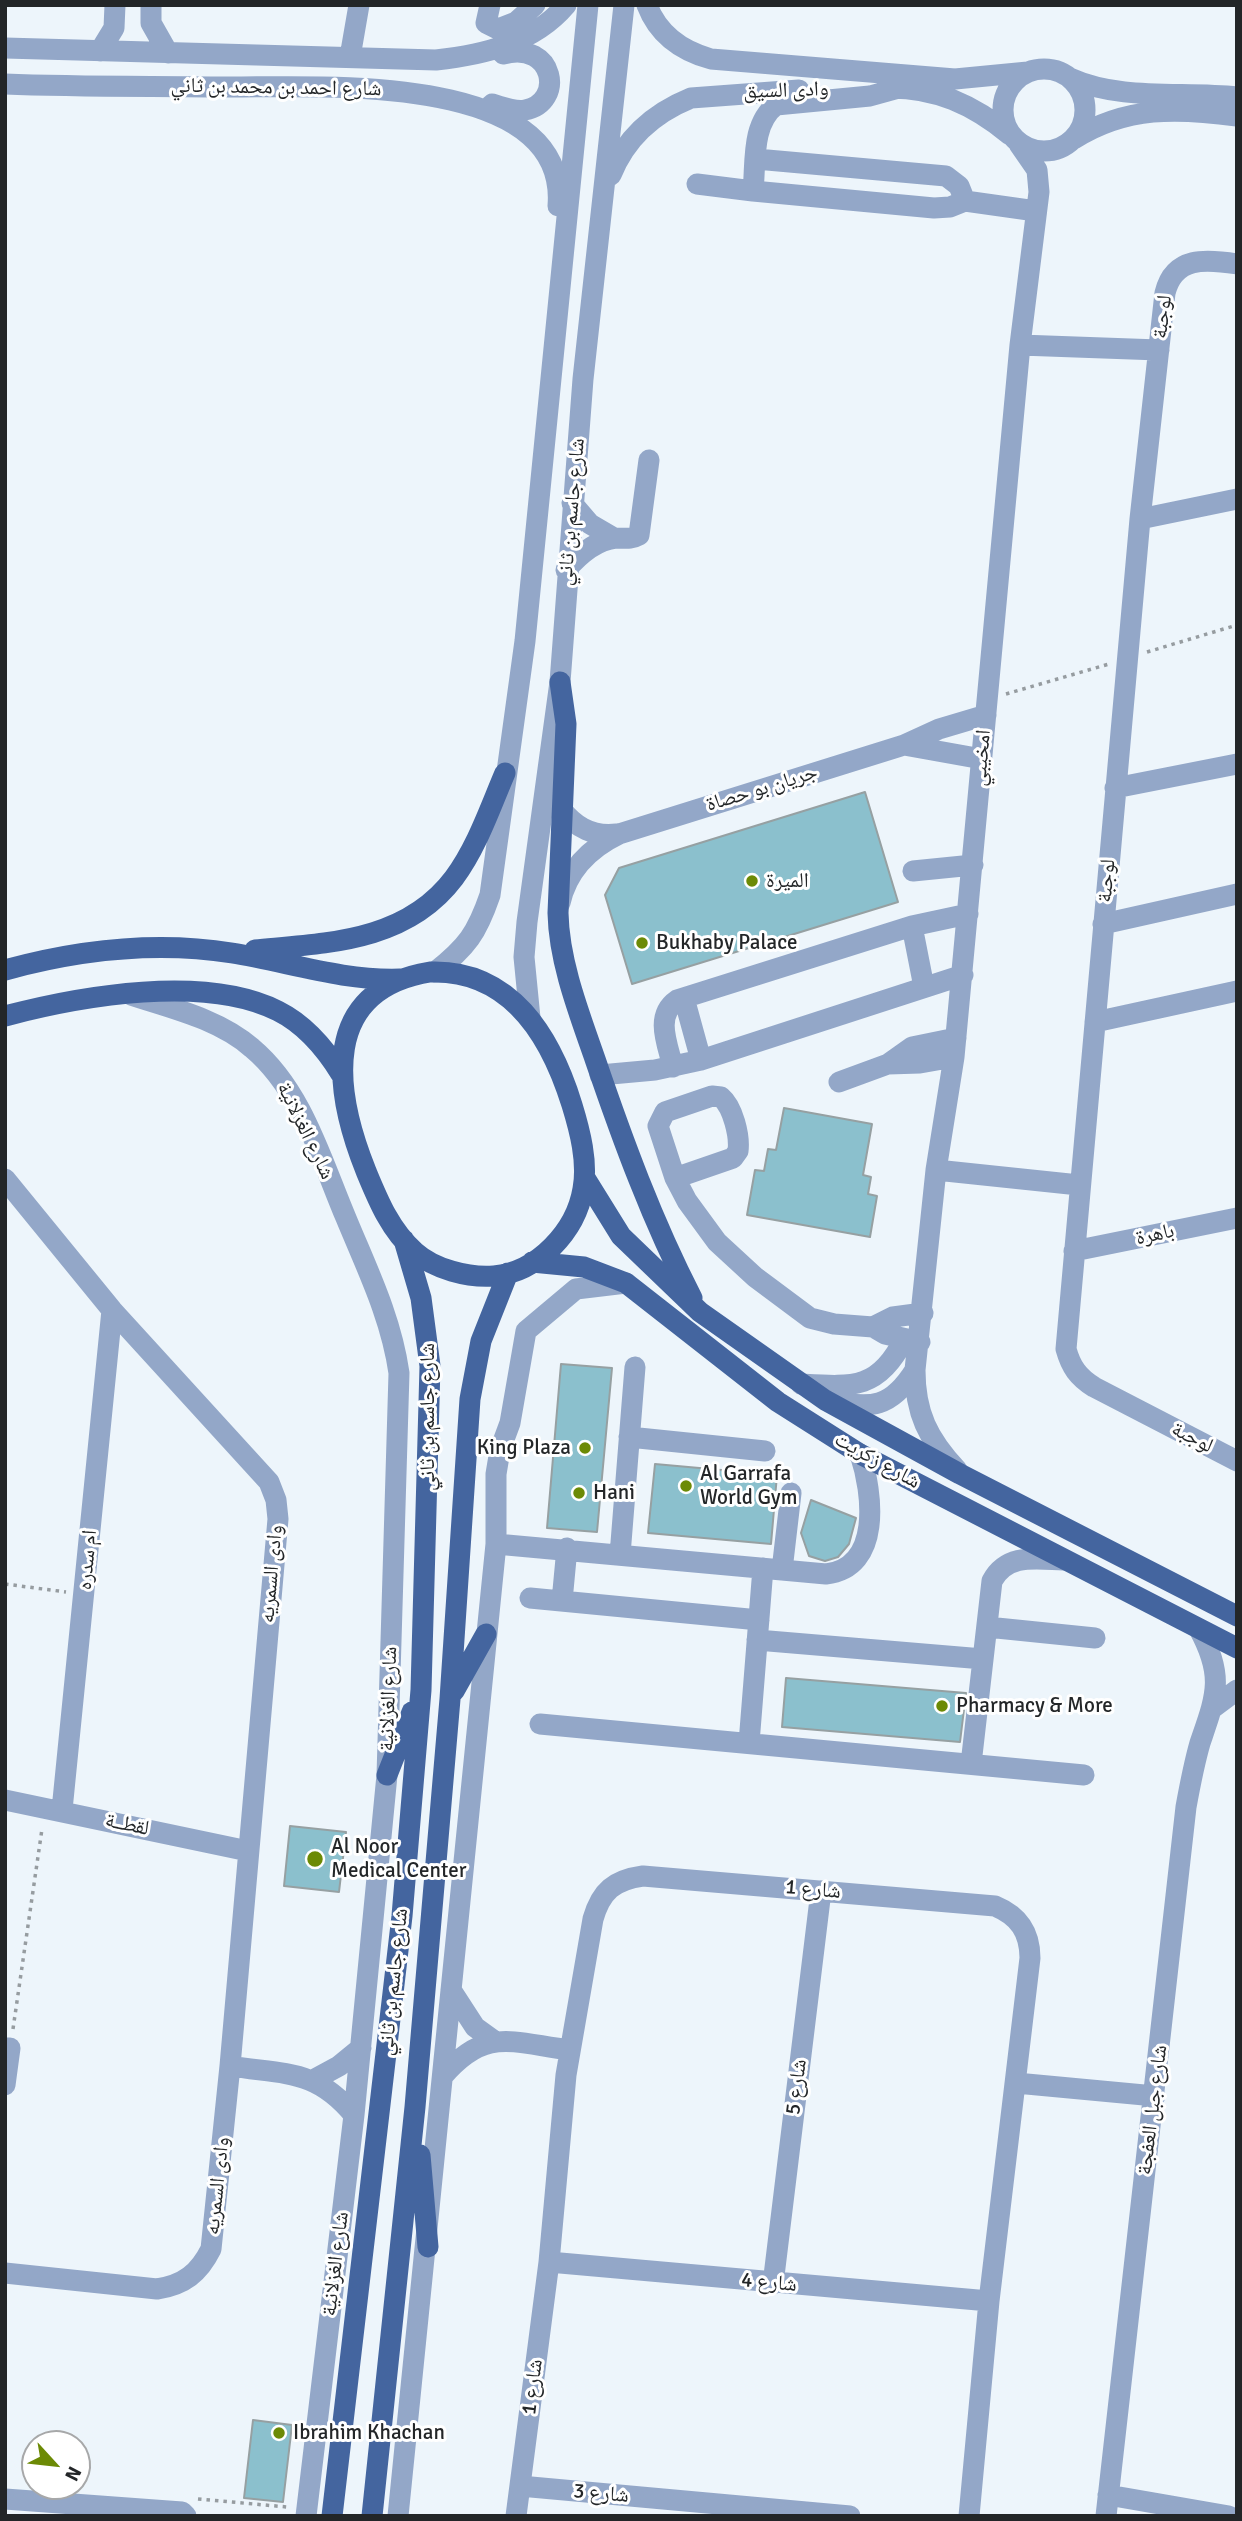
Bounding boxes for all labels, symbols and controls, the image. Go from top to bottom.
street label: شارع احمد بن محمد بن ثاني [170,74,382,102]
street label: وادى السيق [743,77,829,105]
street label: لوجبة [1148,294,1178,340]
street label: شارع جاسم بن ثاني [553,437,591,587]
street label: امخيبي [967,729,997,787]
street label: جريان بو حصاة [703,760,821,818]
street label: لوجبة [1093,858,1121,904]
place label: الميرة [766,868,809,894]
marker: الميرة [744,873,760,889]
place label: Bukhaby Palace [656,930,797,956]
marker: Bukhaby Palace [634,935,650,951]
street label: شارع الغزلانية [271,1078,339,1184]
street label: باهرة [1133,1219,1177,1251]
street label: شارع جاسم بن ثاني [415,1343,441,1491]
street label: لوجبة [1167,1417,1217,1459]
street label: شارع زكريت [830,1427,924,1495]
place label: King Plaza [477,1435,571,1461]
marker: King Plaza [577,1440,593,1456]
place label: Al Garrafa World Gym [700,1461,797,1511]
marker: Al Garrafa World Gym [678,1478,694,1494]
place label: Hani [593,1480,635,1506]
marker: Hani [571,1485,587,1501]
street label: وادى السمريه [255,1524,289,1624]
street label: ام سدره [73,1529,103,1591]
street label: شارع الغزلانية [375,1646,403,1752]
place label: Pharmacy & More [956,1693,1113,1719]
marker: Pharmacy & More [934,1698,950,1714]
street label: لقطــة [103,1808,151,1842]
place label: Al Noor Medical Center [331,1834,466,1884]
marker: Al Noor Medical Center [305,1849,325,1869]
street label: شارع 1 [784,1875,842,1905]
street label: شارع جاسم بن ثاني [374,1907,414,2057]
street label: شارع جبل العفجة [1133,2044,1173,2176]
street label: شارع 5 [781,2058,813,2116]
street label: وادى السمريه [200,2136,236,2236]
street label: شارع الغزلانية [317,2210,355,2318]
street label: شارع 4 [740,2268,798,2298]
street label: شارع 1 [517,2358,549,2416]
place label: Ibrahim Khachan [293,2420,445,2446]
marker: Ibrahim Khachan [271,2425,287,2441]
north arrow [21,2430,91,2500]
text: N [59,2462,87,2485]
street label: شارع 3 [572,2479,630,2509]

